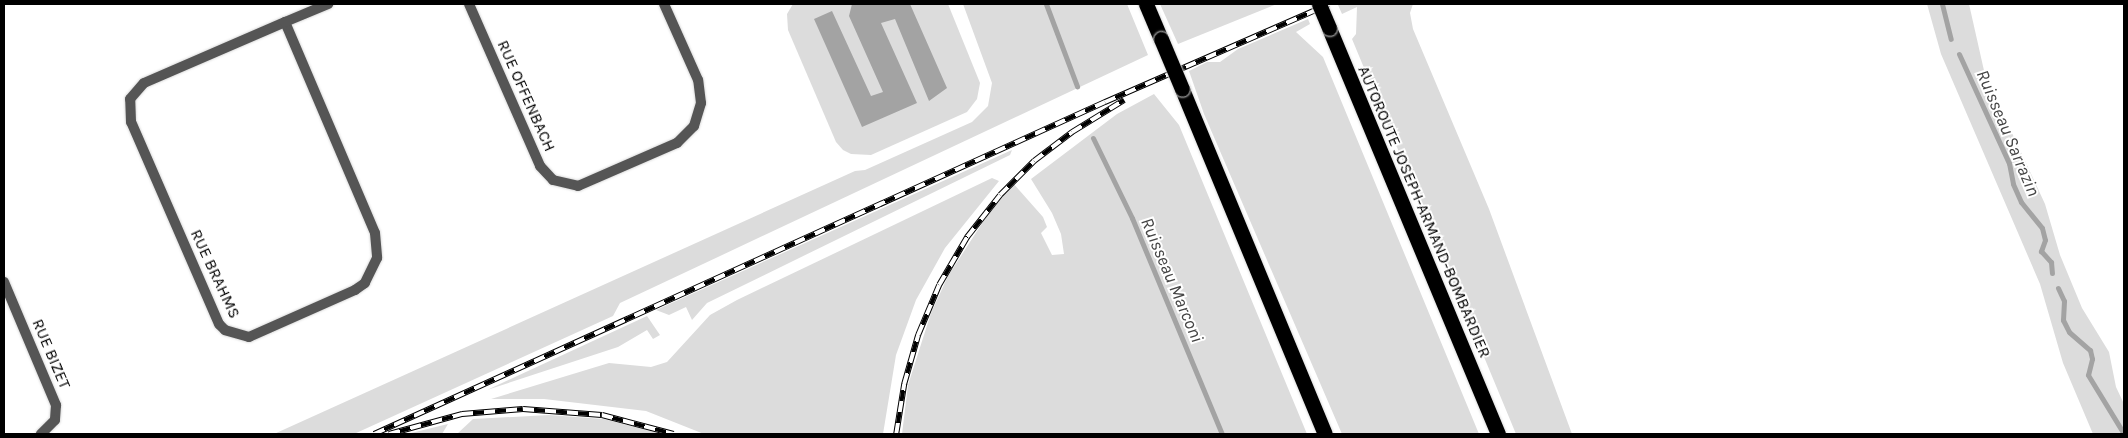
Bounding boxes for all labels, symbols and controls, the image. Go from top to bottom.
street label: RUE OFFENBACH [493,37,559,155]
street label: AUTOROUTE JOSEPH-ARMAND-BOMBARDIER [1354,63,1494,361]
water label: Ruisseau Sarrazin [1972,67,2044,199]
water label: Ruisseau Marconi [1136,214,1208,346]
street label: RUE BRAHMS [186,226,244,322]
street label: RUE BIZET [28,316,74,392]

